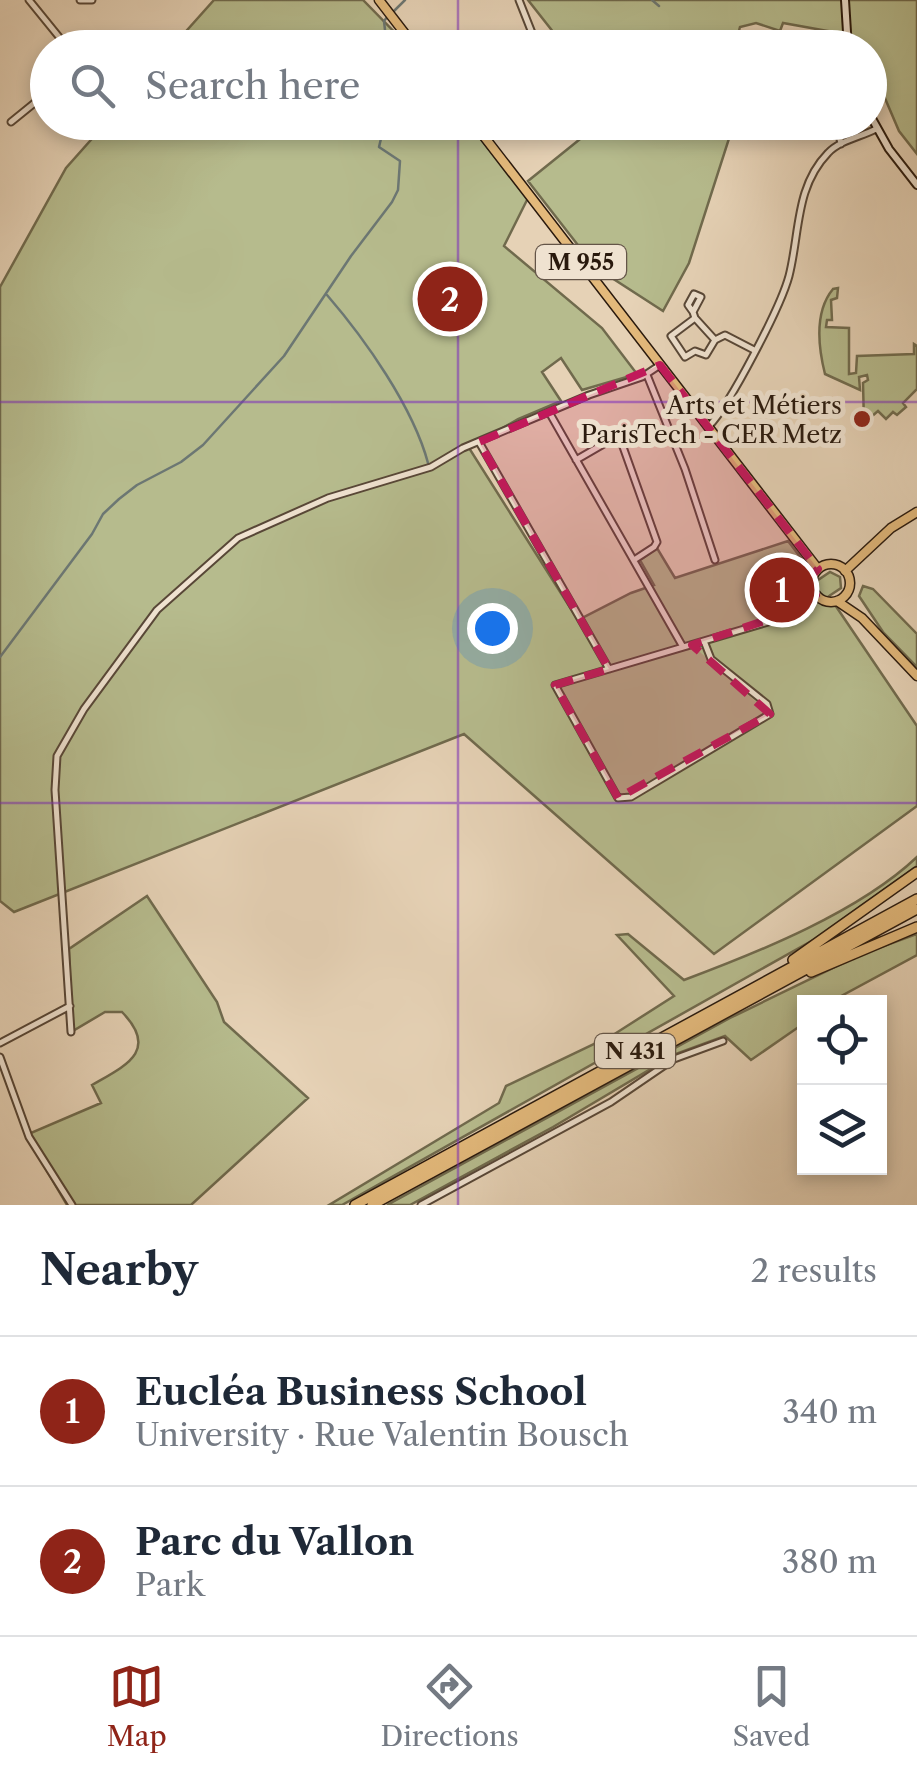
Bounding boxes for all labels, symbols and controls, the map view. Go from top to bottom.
search box [30,30,887,140]
icon: search [65,58,120,113]
text: Search here [145,62,360,109]
road number: M 955 [536,245,626,279]
pin: 2 [418,262,482,336]
place label: Arts et Métiers ParisTech - CER Metz [580,390,842,450]
marker: Arts et Métiers ParisTech - CER Metz [851,408,873,430]
pin: 1 [750,552,814,628]
your location [467,603,518,654]
map controls [797,995,887,1175]
button: locate [797,995,887,1085]
road number: N 431 [595,1034,675,1068]
button: layers [797,1085,887,1175]
text: Nearby [40,1244,198,1296]
text: 2 results [751,1251,877,1290]
text: Eucléa Business School [135,1368,587,1415]
text: 1 [65,1392,80,1431]
text: 340 m [782,1392,877,1431]
text: University · Rue Valentin Bousch [135,1415,629,1454]
text: Parc du Vallon [135,1518,414,1565]
text: 2 [63,1542,82,1581]
text: 380 m [782,1542,877,1581]
text: Park [135,1565,205,1604]
tab: Map [107,1659,167,1753]
tab: Directions [380,1659,519,1753]
tab: Saved [732,1659,810,1753]

